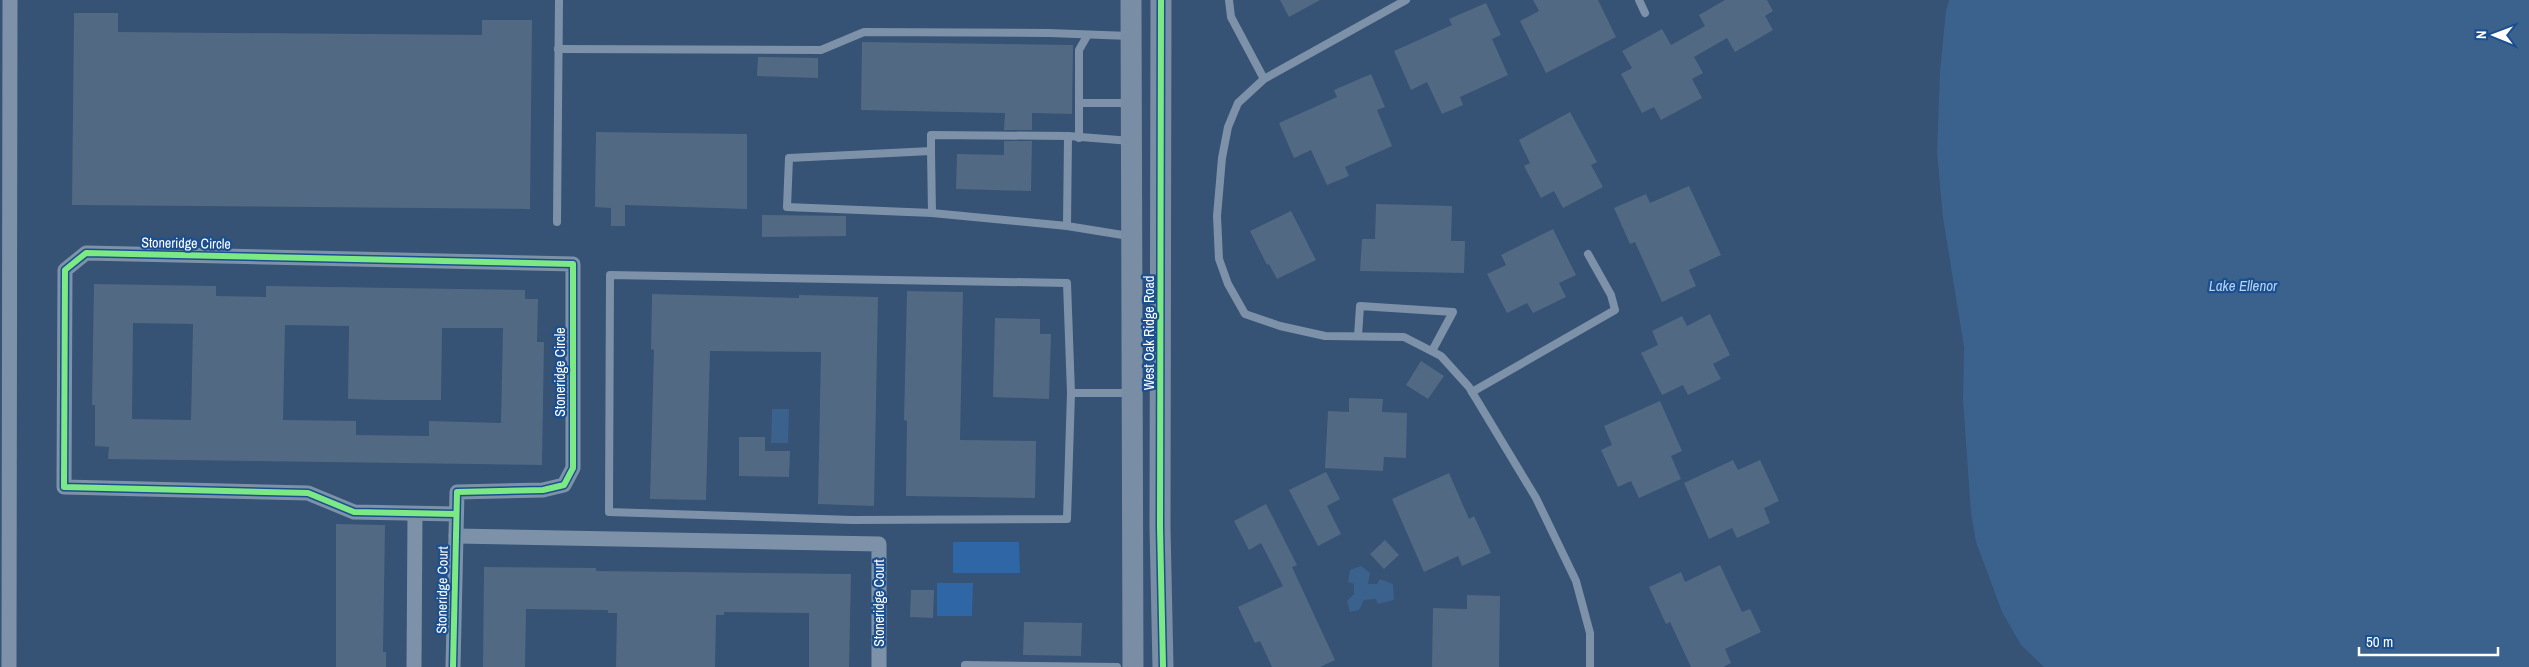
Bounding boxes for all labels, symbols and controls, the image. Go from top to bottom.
north arrow [2469,10,2519,60]
text: N [2472,30,2490,39]
street label: Stoneridge Circle [141,233,231,253]
water label: Lake Ellenor [2209,275,2278,296]
street label: West Oak Ridge Road [1140,276,1158,390]
street label: Stoneridge Circle [551,327,569,417]
street label: Stoneridge Court [432,546,452,634]
street label: Stoneridge Court [870,559,888,647]
scale bar [2359,624,2498,656]
text: 50 m [2366,631,2393,652]

